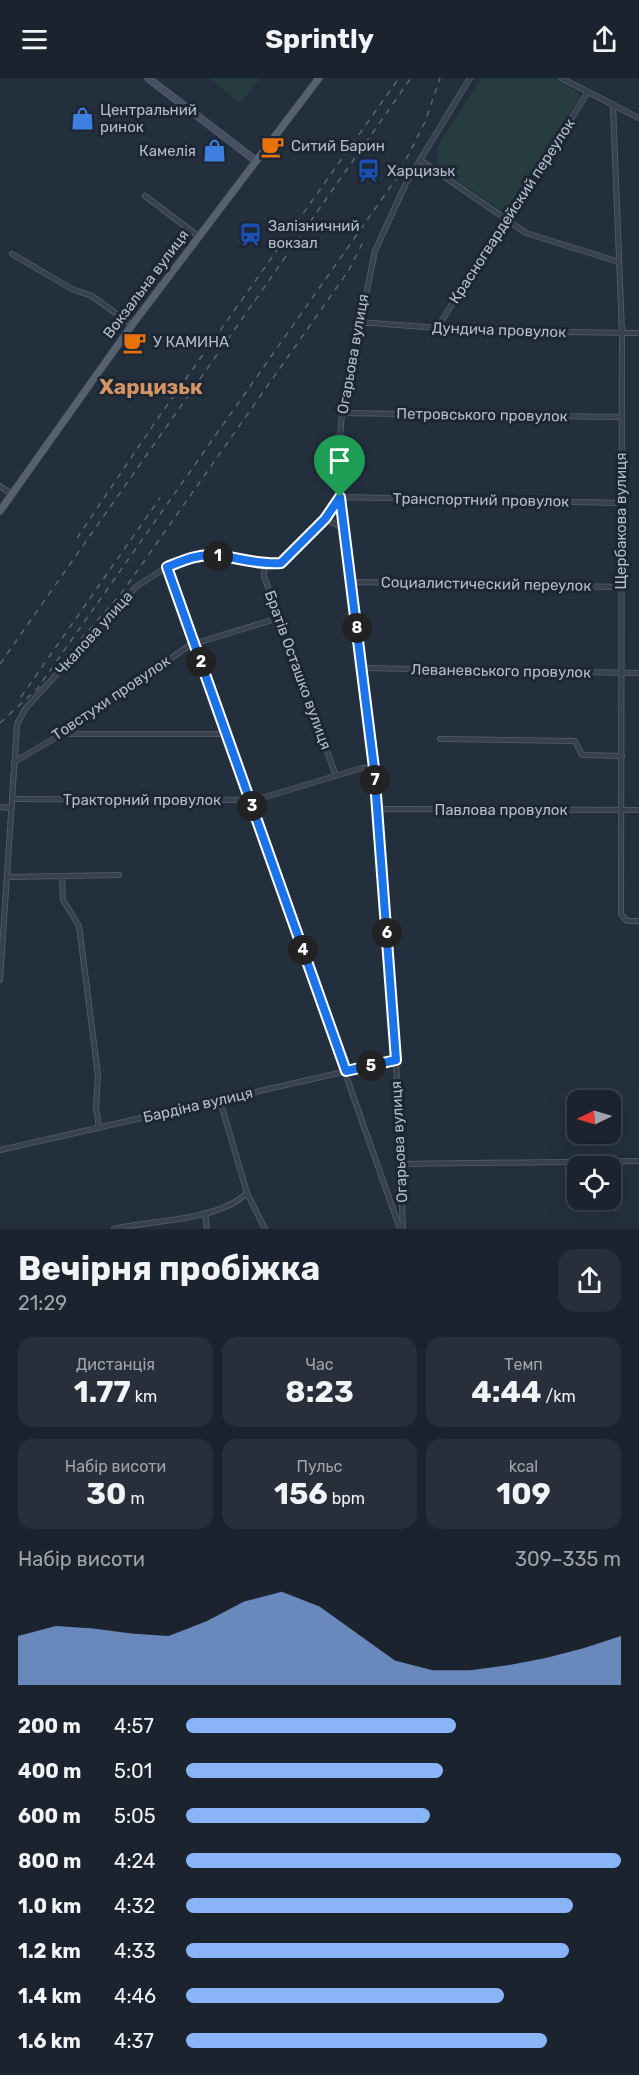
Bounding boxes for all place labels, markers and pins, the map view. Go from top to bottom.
place label: Центральний ринок [100,101,197,136]
shop icon: Центральний ринок [69,106,95,132]
cafe icon: Ситий Барин [260,133,286,159]
place label: Ситий Барин [291,137,385,155]
shop icon: Камелія [201,138,227,164]
place label: Камелія [139,142,196,160]
station icon: Харцизьк [356,158,382,184]
place label: Харцизьк [387,162,455,180]
place label: Залізничний вокзал [268,217,360,252]
station icon: Залізничний вокзал [237,222,263,248]
cafe icon: У КАМИНА [122,329,148,355]
place label: У КАМИНА [153,333,229,351]
pin [314,435,365,497]
pin: 1 [203,541,233,571]
pin: 8 [342,613,372,643]
pin: 2 [186,647,216,677]
pin: 7 [360,765,390,795]
pin: 3 [237,791,267,821]
pin: 6 [372,918,402,948]
pin: 4 [288,935,318,965]
pin: 5 [356,1051,386,1081]

